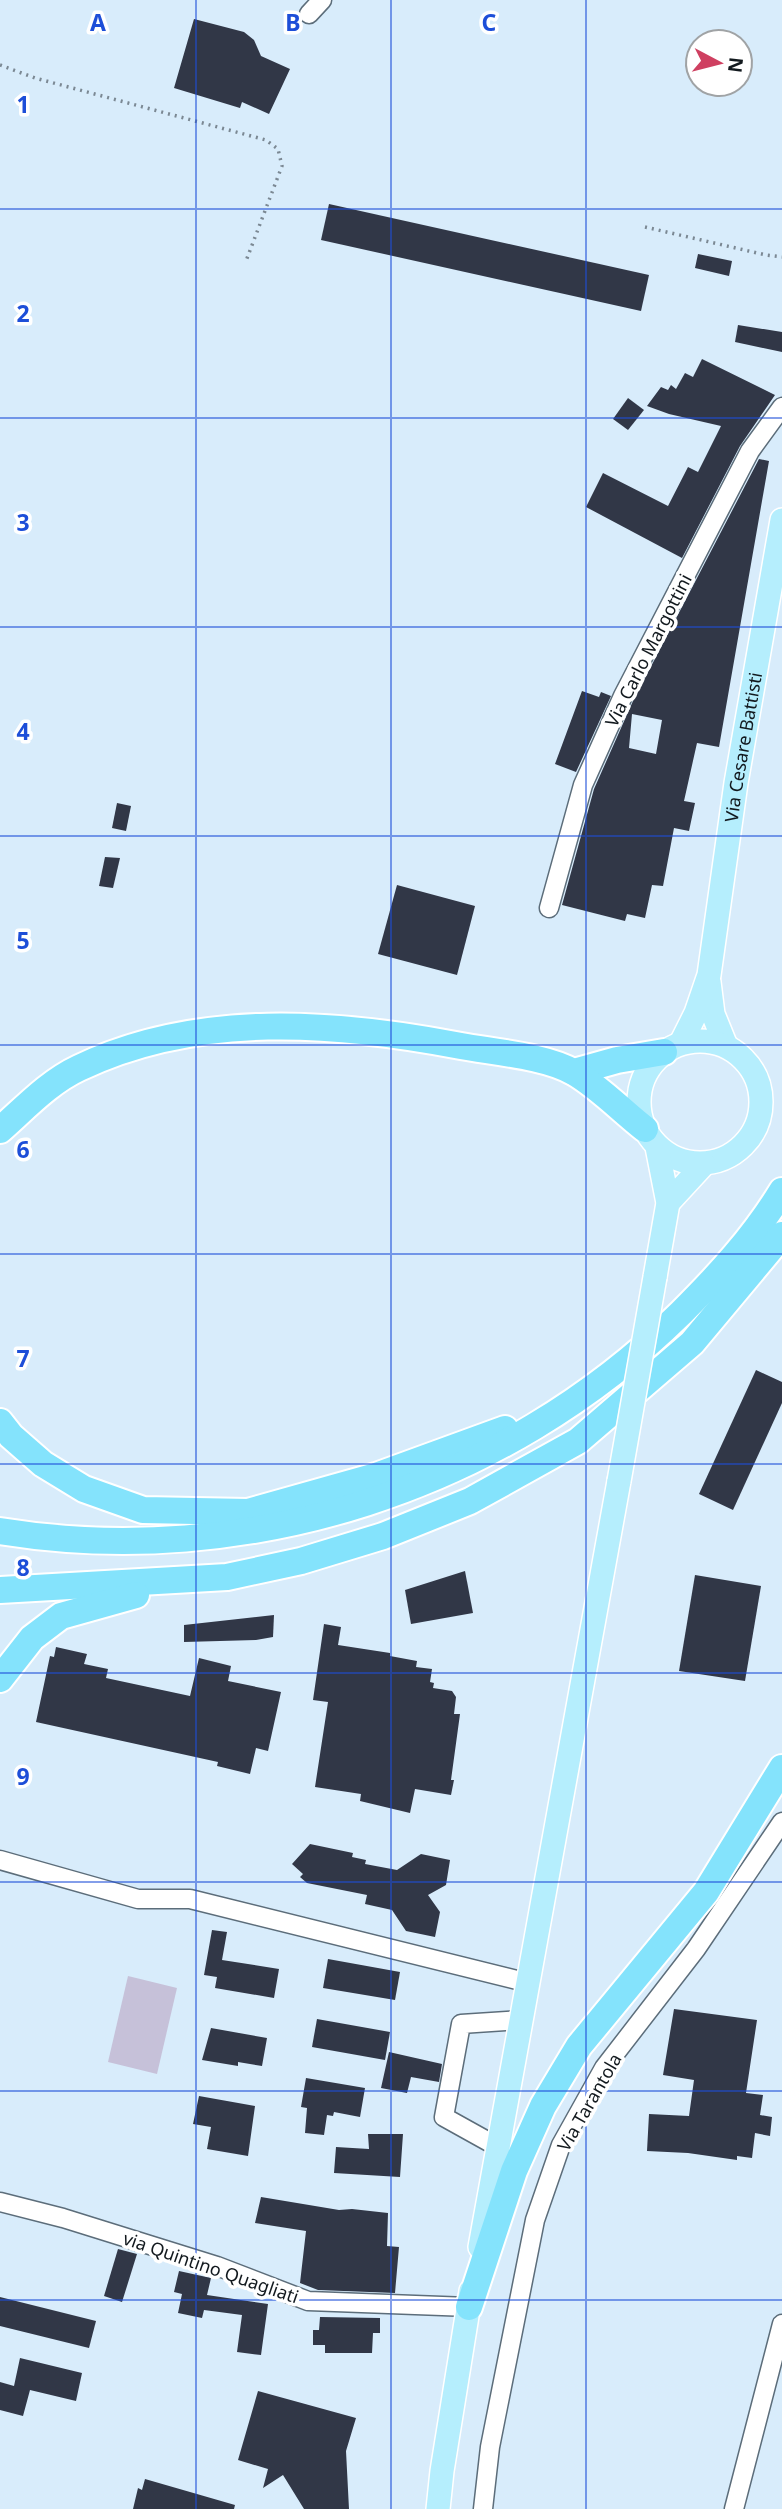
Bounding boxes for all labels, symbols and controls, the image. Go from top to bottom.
text: A [90,6,106,38]
text: B [285,6,301,38]
text: C [482,6,497,38]
north arrow [684,28,754,98]
text: N [722,56,750,74]
text: 1 [16,88,30,120]
text: 2 [16,297,30,329]
text: 3 [16,506,30,538]
street label: Via Carlo Margottini [599,570,697,730]
street label: Via Cesare Battisti [719,670,767,824]
text: 4 [16,715,30,747]
text: 5 [16,924,30,956]
text: 6 [16,1133,30,1165]
text: 7 [16,1342,30,1374]
text: 8 [16,1551,30,1583]
text: 9 [16,1760,30,1792]
street label: Via Tarantola [551,2049,627,2155]
street label: via Quintino Quagliati [120,2226,302,2308]

